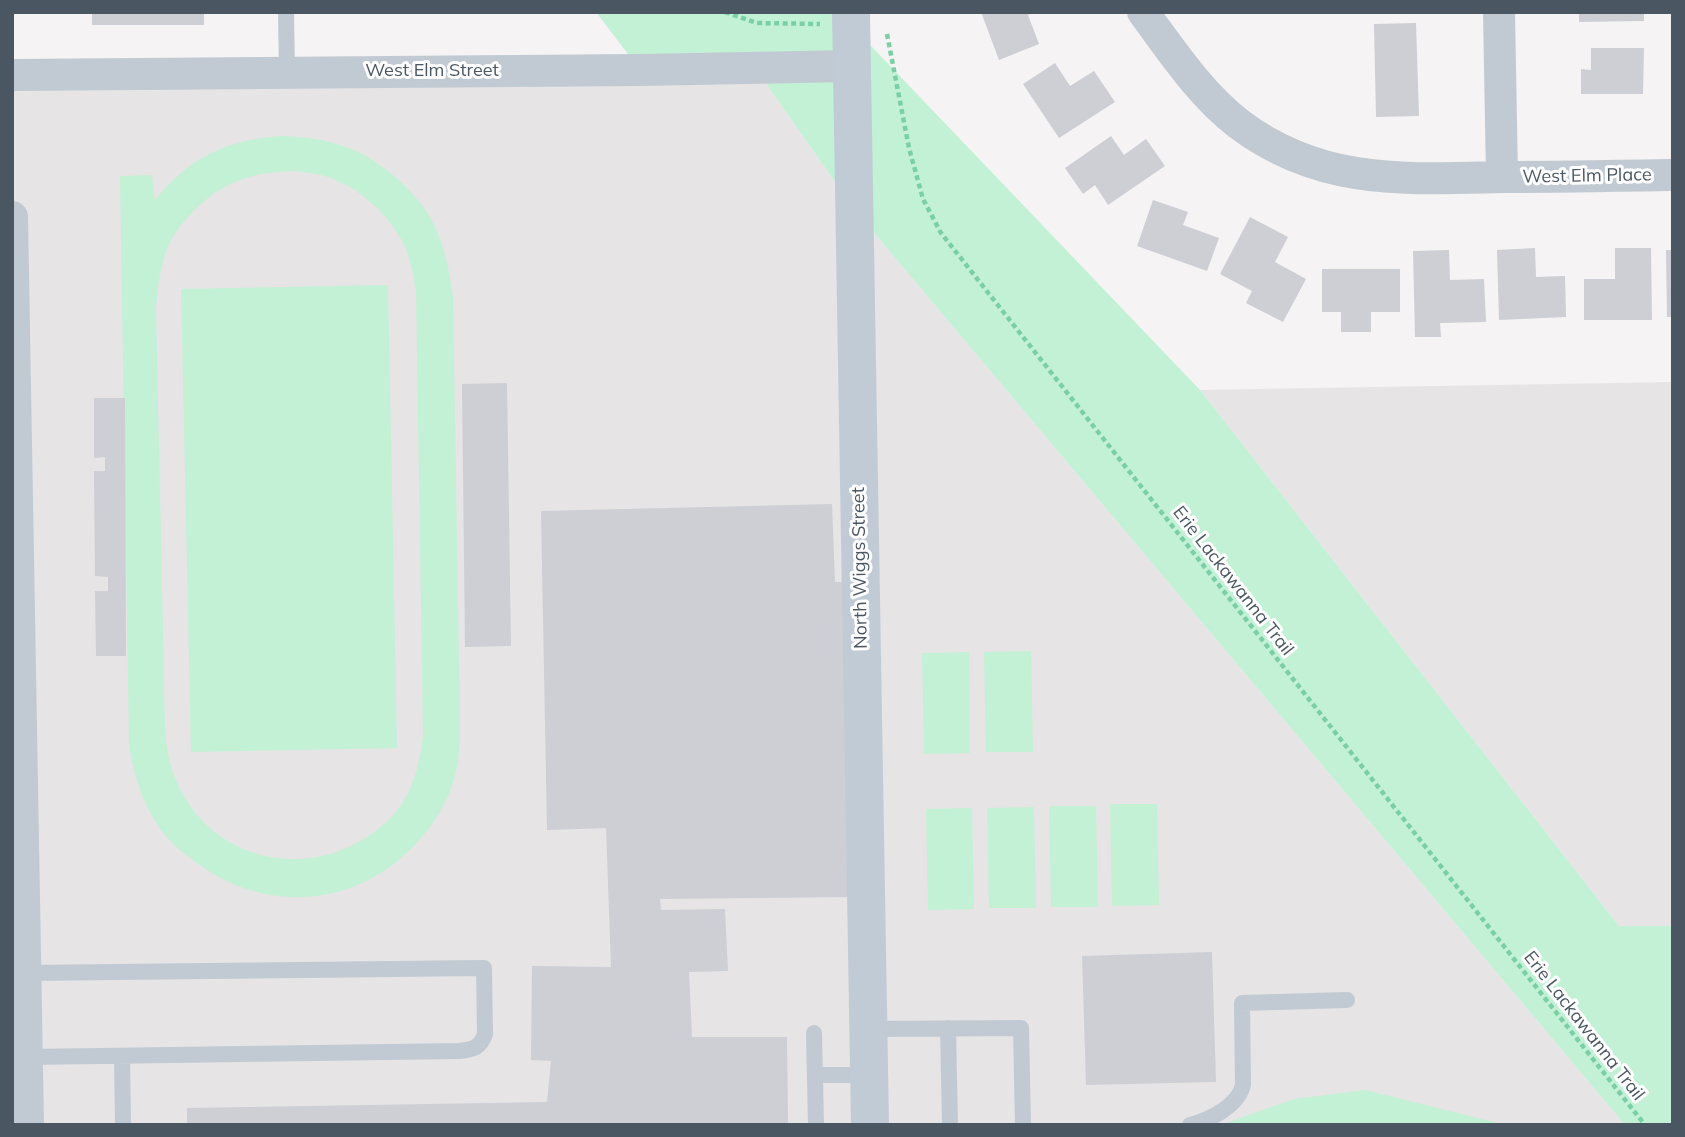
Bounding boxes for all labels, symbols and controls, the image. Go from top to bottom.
street label: West Elm Street [365,60,499,82]
street label: West Elm Place [1522,164,1652,188]
street label: North Wiggs Street [848,487,872,649]
street label: Erie Lackawanna Trail [1168,502,1298,660]
street label: Erie Lackawanna Trail [1519,947,1649,1105]

